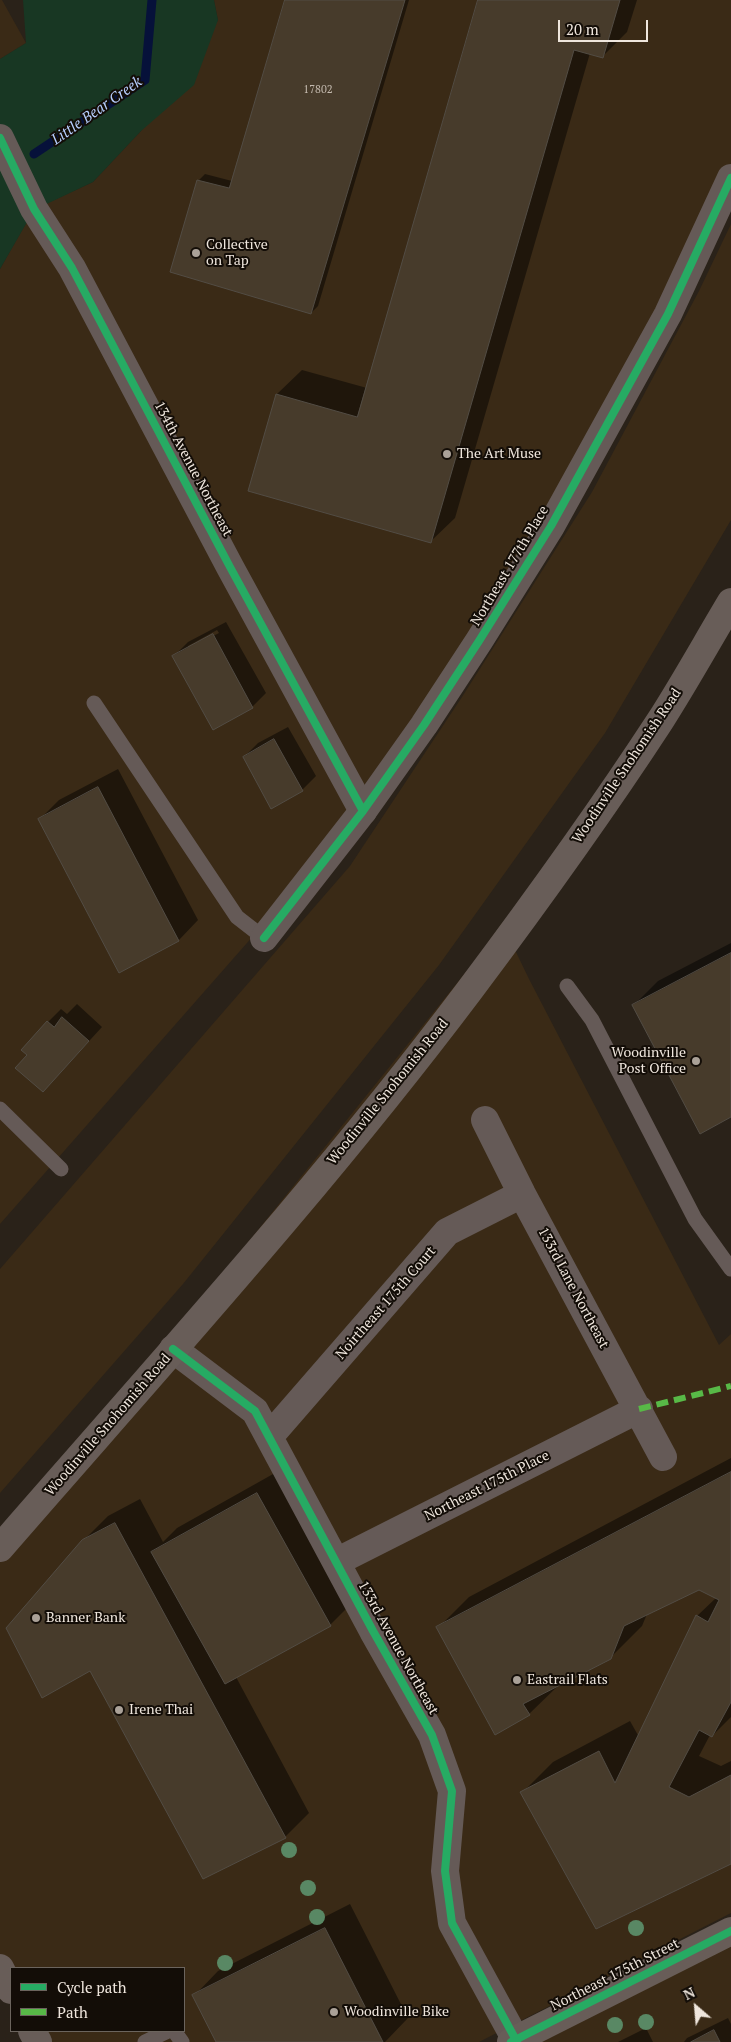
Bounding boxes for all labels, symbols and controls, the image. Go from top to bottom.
scale bar [561,10,651,42]
text: 20 m [566,19,599,39]
water label: Little Bear Creek [48,73,146,149]
house number: 17802 [303,83,333,97]
place label: Collective on Tap [206,237,268,270]
marker: Collective on Tap [190,247,202,259]
street label: 134th Avenue Northeast [150,399,236,539]
place label: The Art Muse [457,446,541,462]
marker: The Art Muse [441,448,453,460]
street label: Northeast 177th Place [467,503,553,629]
street label: Woodinville Snohomish Road [569,686,685,846]
street label: Woodinville Snohomish Road [324,1016,452,1168]
place label: Woodinville Post Office [611,1045,686,1078]
marker: Woodinville Post Office [690,1055,702,1067]
street label: 133rd Lane Northeast [534,1225,612,1351]
street label: Noirtheast 175th Court [332,1243,440,1363]
street label: Woodinville Snohomish Road [42,1350,174,1500]
street label: Northeast 175th Place [422,1447,552,1525]
street label: 133rd Avenue Northeast [354,1578,442,1718]
place label: Banner Bank [46,1610,125,1626]
marker: Banner Bank [30,1612,42,1624]
place label: Eastrail Flats [527,1672,608,1688]
marker: Eastrail Flats [511,1674,523,1686]
place label: Irene Thai [129,1702,193,1718]
marker: Irene Thai [113,1704,125,1716]
street label: Northeast 175th Street [548,1935,682,2015]
legend [10,1967,185,2032]
text: Cycle path [57,1977,127,1997]
north arrow [671,1982,721,2032]
text: N [680,1982,698,2004]
text: Path [57,2002,88,2022]
place label: Woodinville Bike [344,2004,449,2020]
marker: Woodinville Bike [328,2006,340,2018]

